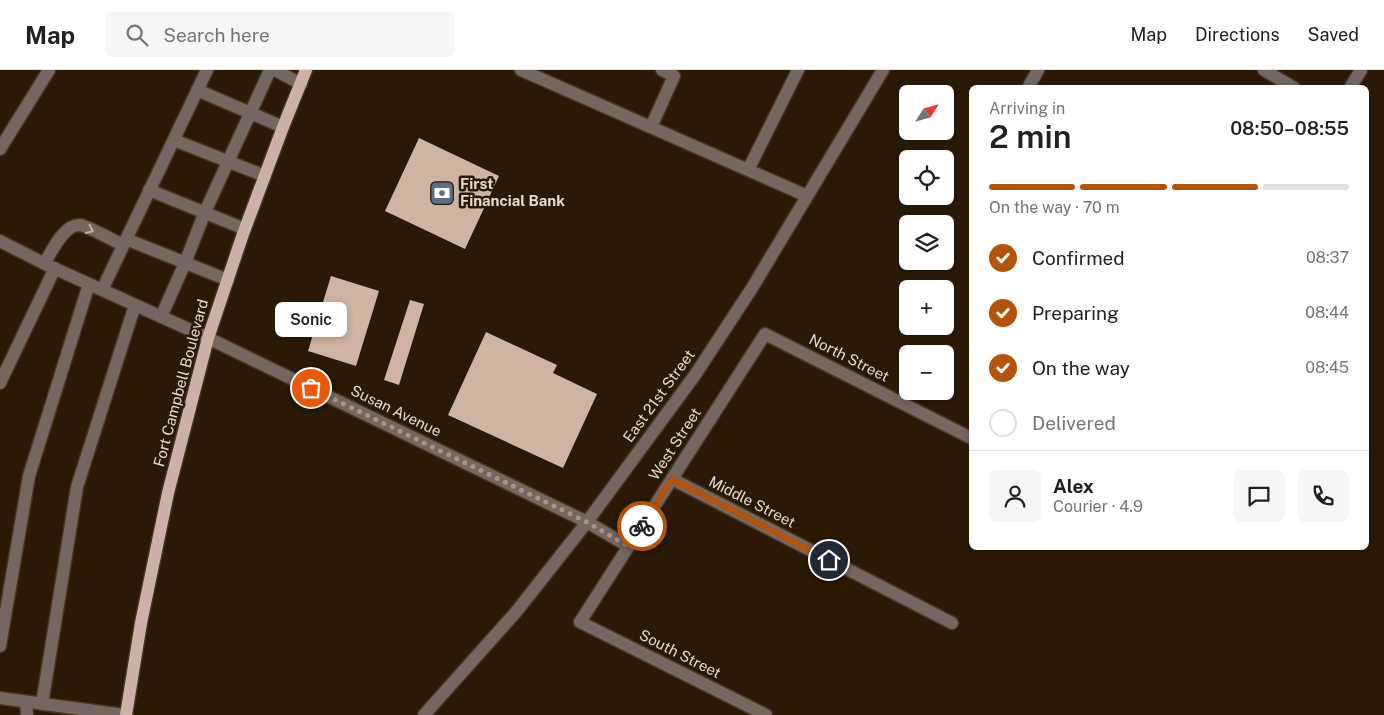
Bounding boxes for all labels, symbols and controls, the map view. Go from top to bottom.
search box [105,12,455,57]
text: Map [25,21,75,49]
icon: search [123,21,151,49]
text: Search here [163,24,270,46]
text: Map [1130,24,1167,45]
text: Directions [1195,24,1280,45]
text: Saved [1308,24,1359,45]
north arrow [899,85,954,140]
map controls [899,85,954,400]
text: Arriving in [989,99,1065,118]
text: 08:50–08:55 [1230,117,1349,139]
text: 2 min [989,118,1072,155]
button: locate [899,150,954,205]
place label: First Financial Bank [460,175,565,209]
bank icon: First Financial Bank [429,180,455,206]
text: On the way · 70 m [989,198,1119,217]
button: layers [899,215,954,270]
one-way arrow [85,223,94,234]
icon: check [989,244,1017,272]
text: Confirmed [1032,247,1125,269]
text: 08:37 [1306,248,1349,267]
button: + [899,280,954,335]
street label: Fort Campbell Boulevard [150,297,211,469]
icon: check [989,299,1017,327]
text: Preparing [1032,302,1119,324]
callout: Sonic [275,303,347,338]
text: 08:44 [1305,303,1349,322]
text: Sonic [290,310,332,329]
street label: North Street [806,330,892,385]
button: − [899,345,954,400]
street label: East 21st Street [619,346,698,445]
icon: check [989,354,1017,382]
text: On the way [1032,357,1130,379]
text: 08:45 [1305,358,1349,377]
pin [290,367,332,409]
icon: bag [297,374,325,402]
street label: Susan Avenue [348,381,444,440]
street label: West Street [645,404,704,483]
text: Delivered [1032,412,1116,434]
button: person [989,470,1041,522]
button: chat [1233,470,1285,522]
button: phone [1297,470,1349,522]
street label: Middle Street [706,472,799,531]
text: Alex [1053,475,1094,497]
text: Courier · 4.9 [1053,497,1143,516]
courier [617,501,667,551]
icon: bike [628,512,656,540]
pin [808,539,850,581]
icon: home [815,546,843,574]
street label: South Street [637,626,724,681]

